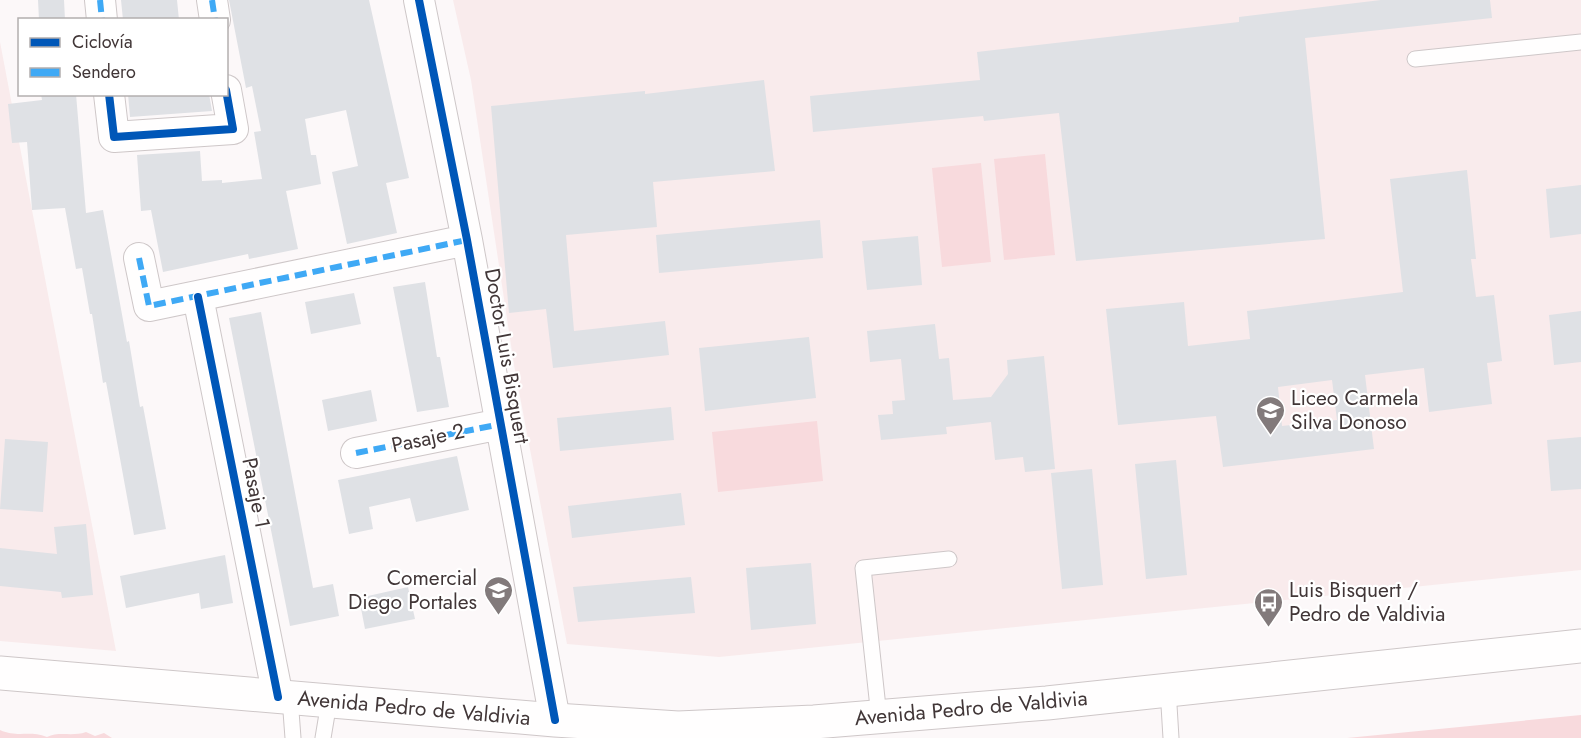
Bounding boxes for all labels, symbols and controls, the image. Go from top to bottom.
legend [18,18,228,96]
text: Ciclovía [72,29,133,55]
text: Sendero [72,59,136,85]
street label: Doctor Luis Bisquert [477,266,537,446]
place label: Liceo Carmela Silva Donoso [1291,383,1418,437]
school or university icon: Liceo Carmela Silva Donoso [1254,394,1286,436]
street label: Pasaje 2 [389,416,467,460]
street label: Pasaje 1 [234,455,278,531]
place label: Comercial Diego Portales [348,563,477,617]
school or university icon: Comercial Diego Portales [482,574,514,616]
place label: Luis Bisquert / Pedro de Valdivia [1289,575,1445,629]
bus stop icon: Luis Bisquert / Pedro de Valdivia [1252,586,1284,628]
street label: Avenida Pedro de Valdivia [296,683,532,733]
street label: Avenida Pedro de Valdivia [853,683,1089,733]

